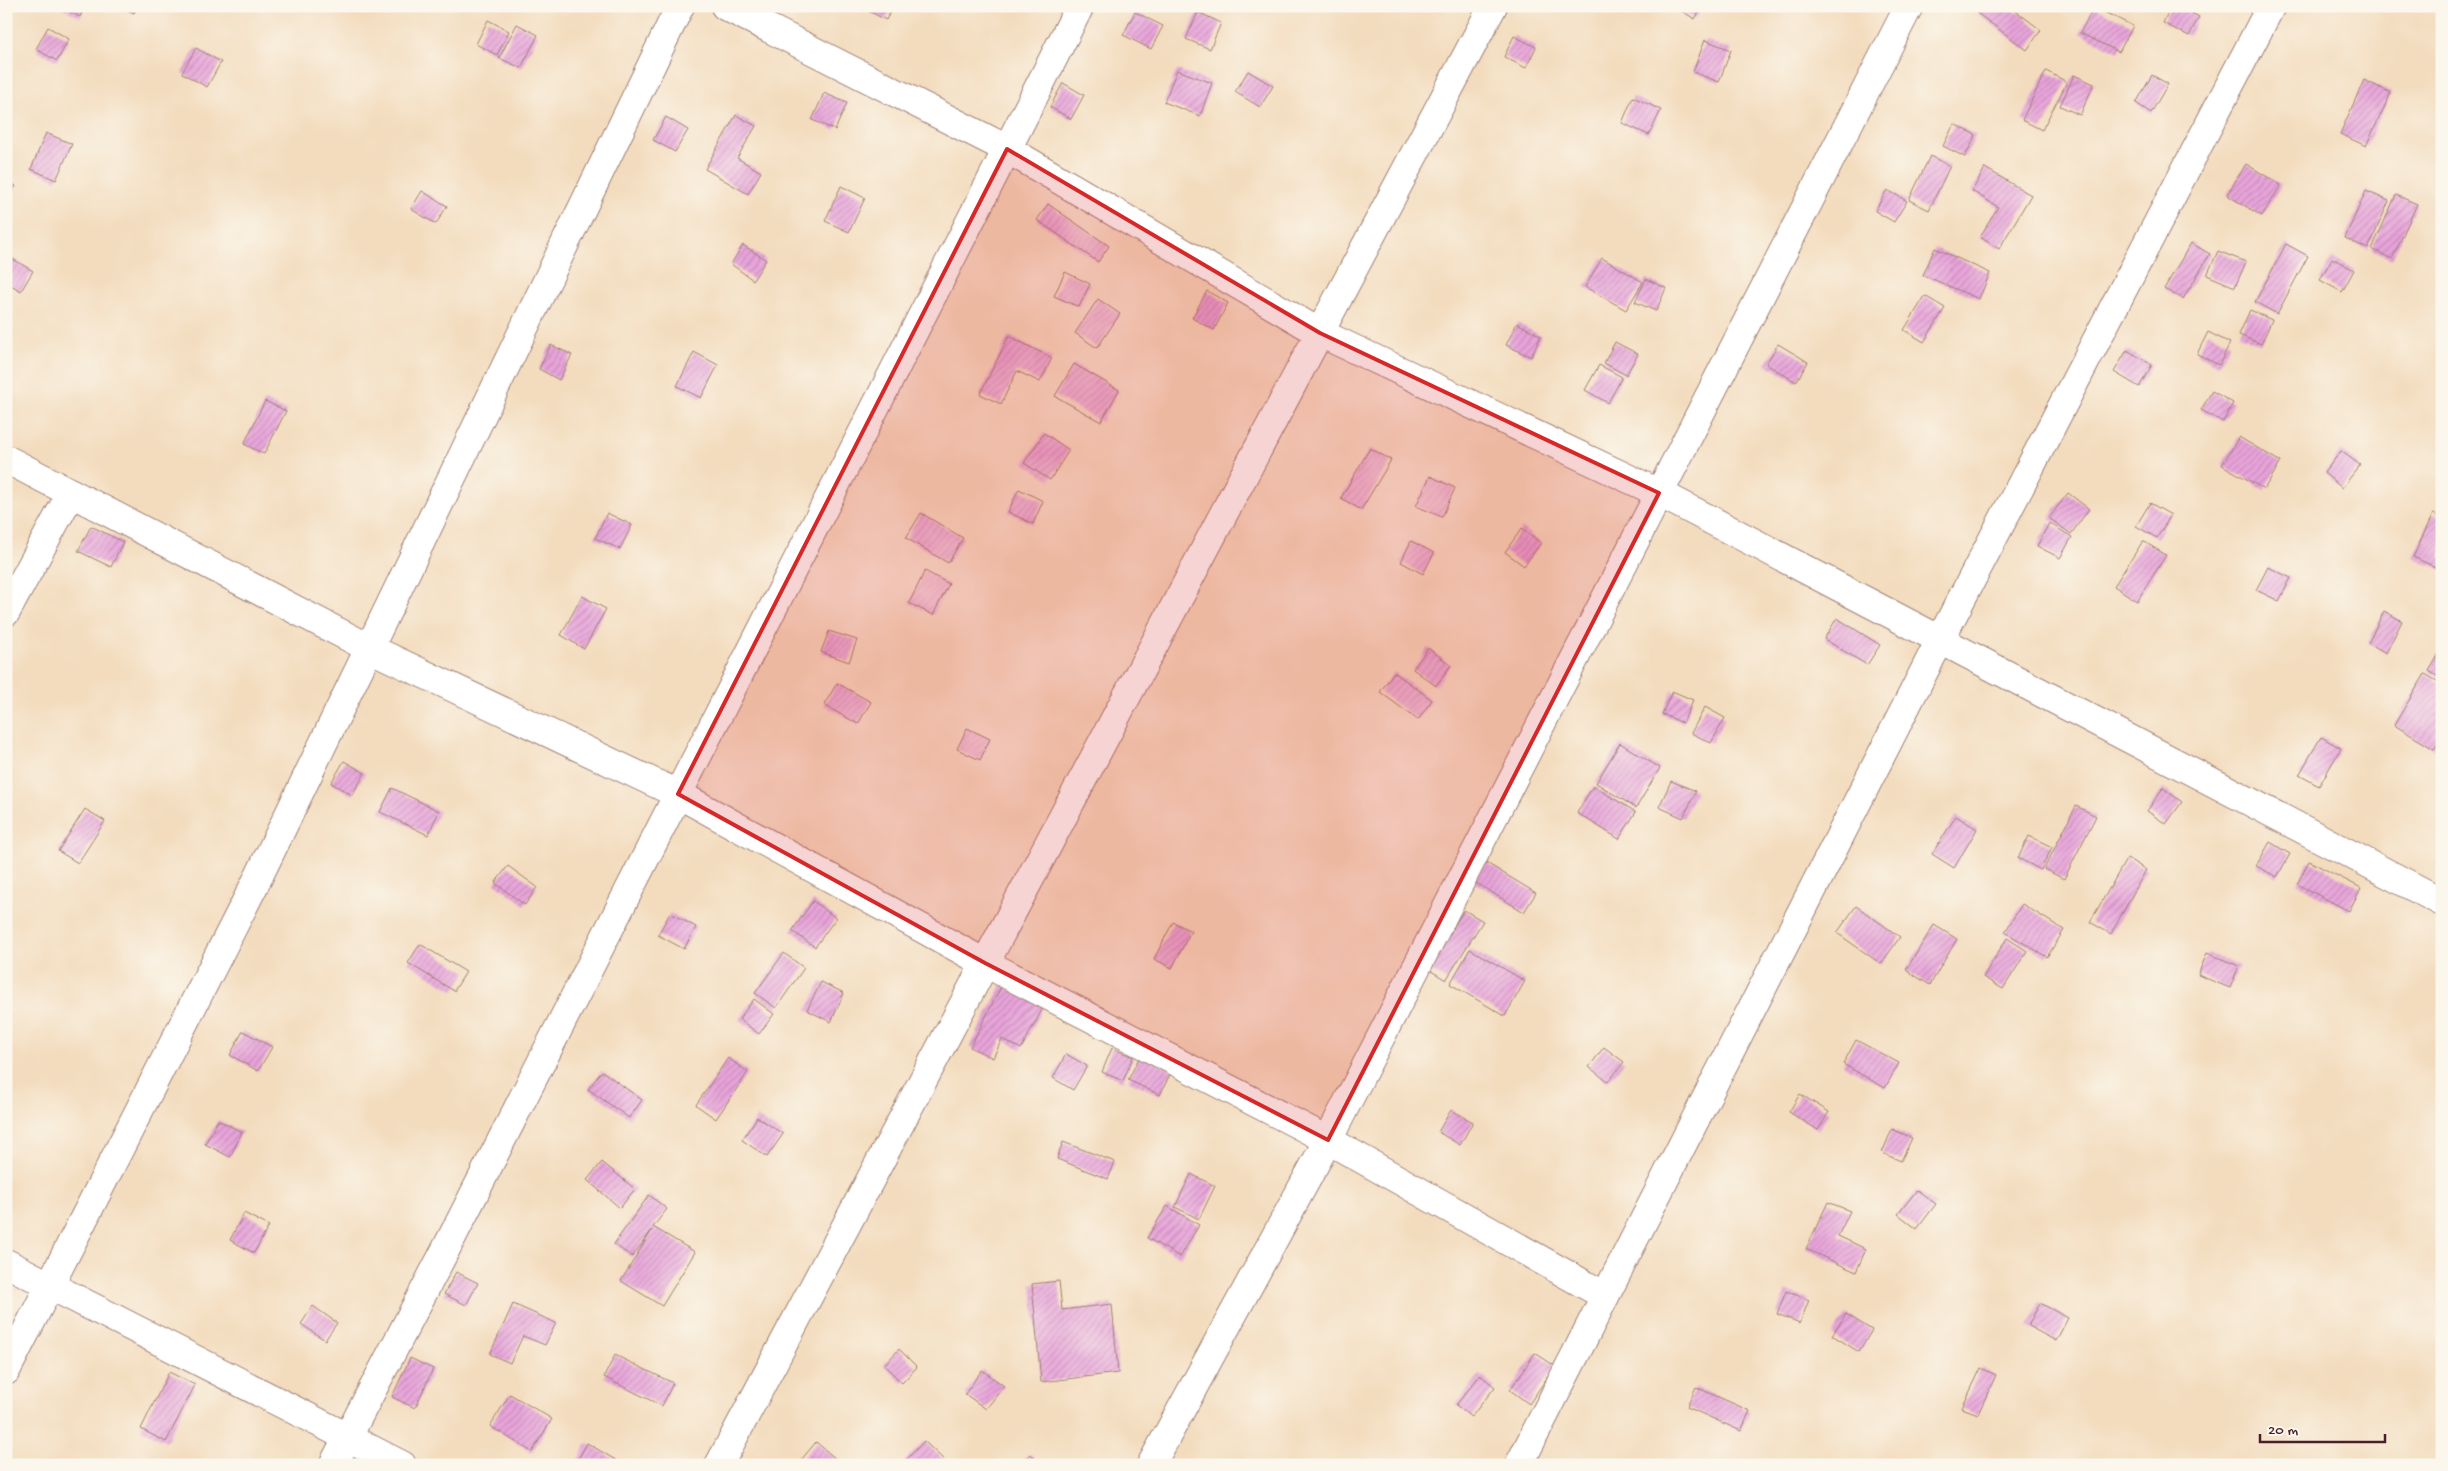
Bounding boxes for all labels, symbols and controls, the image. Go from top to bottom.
scale bar [2260,1411,2386,1443]
text: 20 m [2268,1422,2298,1440]

